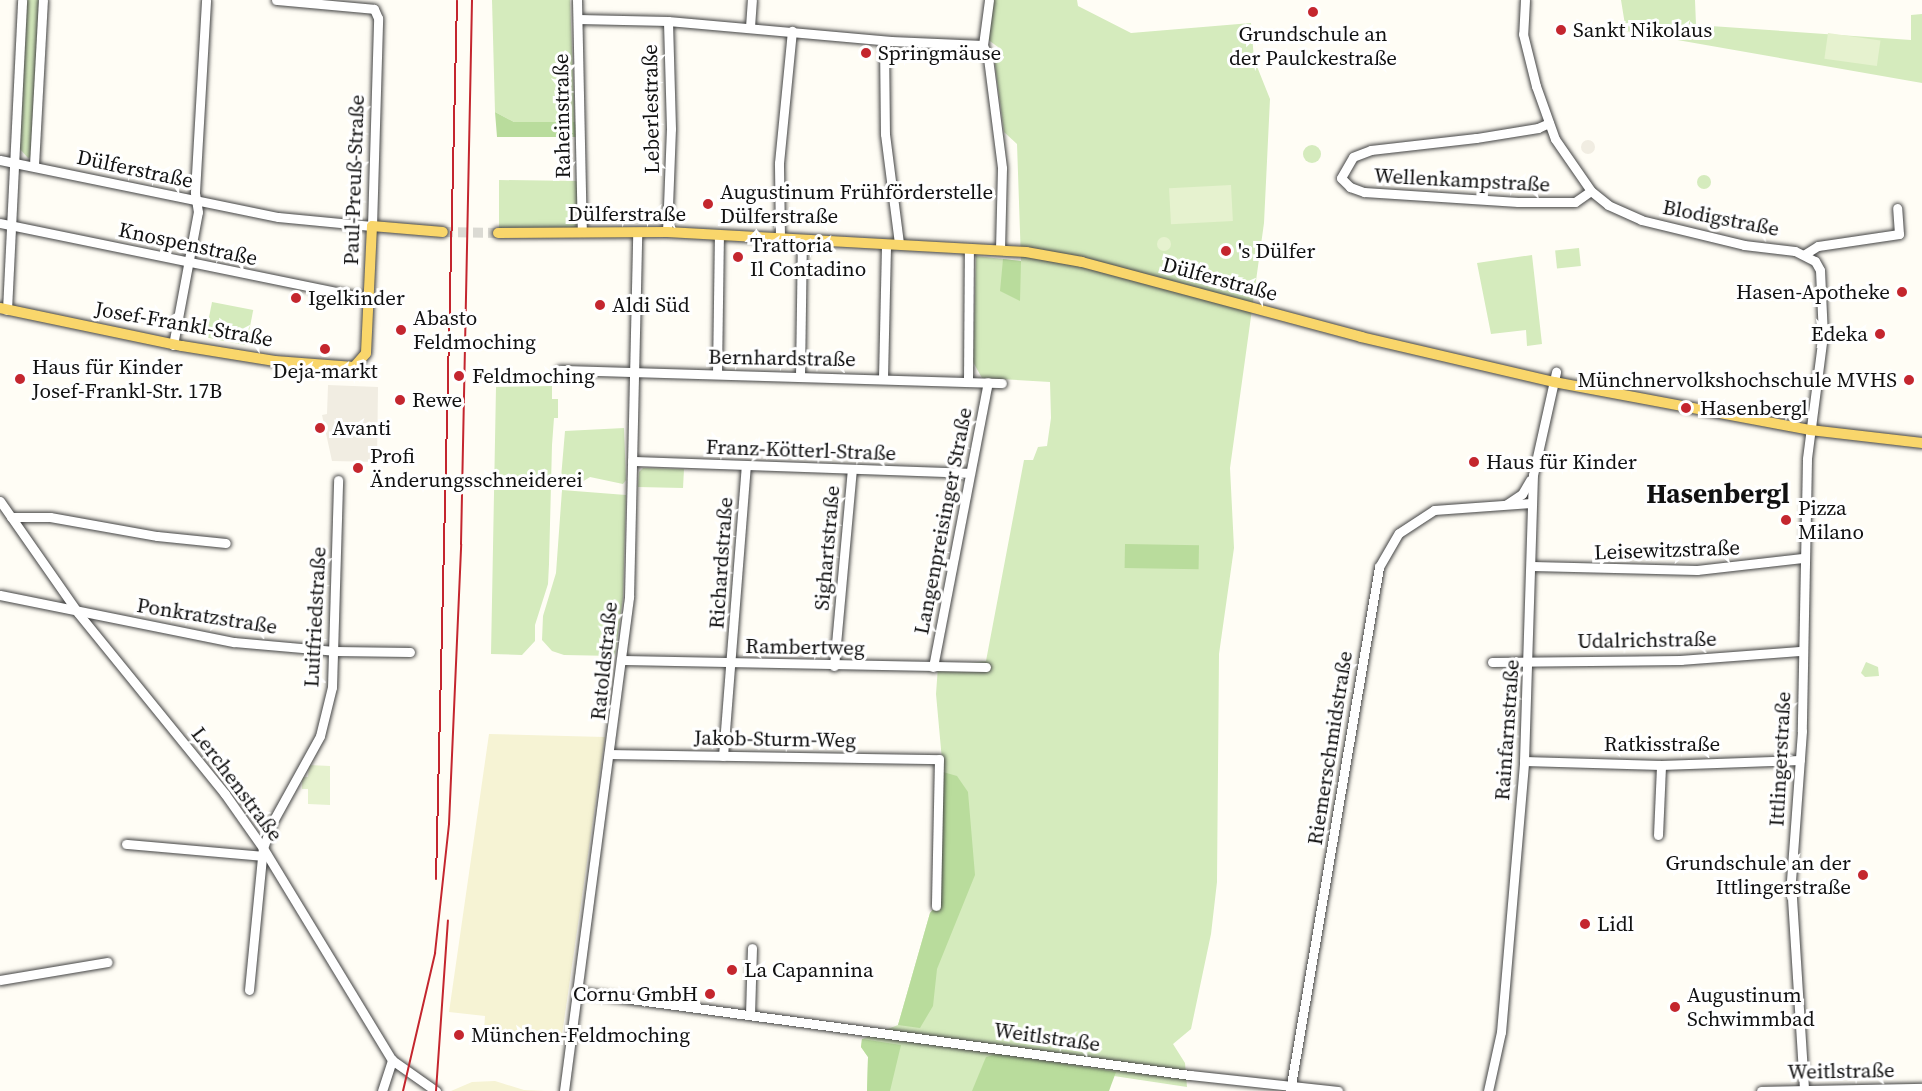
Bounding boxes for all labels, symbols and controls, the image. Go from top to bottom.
marker: Grundschule an der Paulckestraße [1306,5,1320,19]
place label: Sankt Nikolaus [1573,17,1712,43]
place label: Grundschule an der Paulckestraße [1229,21,1397,71]
marker: Sankt Nikolaus [1554,23,1568,37]
place label: Springmäuse [878,40,1001,66]
street label: Leberlestraße [637,44,665,174]
marker: Springmäuse [859,46,873,60]
street label: Raheinstraße [548,53,576,179]
street label: Paul-Preuß-Straße [338,94,370,266]
street label: Dülferstraße [75,144,195,194]
street label: Wellenkampstraße [1373,163,1551,197]
place label: Augustinum Frühförderstelle Dülferstraße [720,179,993,229]
street label: Blodigstraße [1661,194,1781,242]
marker: Augustinum Frühförderstelle Dülferstraße [701,197,715,211]
street label: Dülferstraße [568,201,686,227]
street label: Knospenstraße [116,217,260,271]
place label: Trattoria Il Contadino [750,232,866,282]
place label: 's Dülfer [1238,238,1315,264]
marker: 's Dülfer [1219,244,1233,258]
marker: Trattoria Il Contadino [731,250,745,264]
street label: Dülferstraße [1160,252,1280,306]
place label: Hasen-Apotheke [1736,279,1890,305]
place label: Igelkinder [308,285,405,311]
marker: Hasen-Apotheke [1895,285,1909,299]
marker: Igelkinder [289,291,303,305]
place label: Aldi Süd [612,292,690,318]
street label: Josef-Frankl-Straße [93,296,275,352]
marker: Aldi Süd [593,298,607,312]
place label: Abasto Feldmoching [413,305,536,355]
place label: Edeka [1811,321,1868,347]
marker: Abasto Feldmoching [394,323,408,337]
marker: Edeka [1873,327,1887,341]
marker: Deja-markt [318,342,332,356]
street label: Bernhardstraße [708,344,856,372]
place label: Haus für Kinder Josef-Frankl-Str. 17B [32,354,222,404]
place label: Deja-markt [273,358,377,384]
place label: Feldmoching [472,363,595,389]
marker: Feldmoching [450,367,468,385]
place label: Münchnervolkshochschule MVHS [1577,367,1897,393]
marker: Haus für Kinder Josef-Frankl-Str. 17B [13,372,27,386]
marker: Münchnervolkshochschule MVHS [1902,373,1916,387]
place label: Rewe [412,387,462,413]
marker: Rewe [393,393,407,407]
place label: Hasenbergl [1700,395,1808,421]
marker: Hasenbergl [1677,399,1695,417]
street label: Langenpreisinger Straße [909,405,977,637]
place label: Avanti [332,415,391,441]
marker: Avanti [313,421,327,435]
street label: Franz-Kötterl-Straße [705,434,897,466]
place label: Profi Änderungsschneiderei [370,443,583,493]
place label: Haus für Kinder [1486,449,1637,475]
marker: Haus für Kinder [1467,455,1481,469]
marker: Profi Änderungsschneiderei [351,461,365,475]
district label: Hasenbergl [1646,478,1790,510]
street label: Sighartstraße [809,484,845,612]
place label: Pizza Milano [1798,495,1864,545]
street label: Richardstraße [704,496,738,630]
marker: Pizza Milano [1779,513,1793,527]
street label: Leisewitzstraße [1593,535,1741,565]
street label: Luitfriedstraße [299,546,331,688]
street label: Ponkratzstraße [135,592,279,640]
street label: Ratoldstraße [585,600,623,722]
street label: Udalrichstraße [1577,626,1717,654]
street label: Rambertweg [745,633,865,661]
street label: Riemerschmidstraße [1302,649,1358,847]
street label: Rainfarnstraße [1489,659,1525,801]
street label: Ittlingerstraße [1764,691,1796,827]
street label: Lerchenstraße [186,722,288,846]
street label: Jakob-Sturm-Weg [694,725,856,753]
street label: Ratkisstraße [1604,731,1720,757]
place label: Grundschule an der Ittlingerstraße [1665,850,1851,900]
marker: Grundschule an der Ittlingerstraße [1856,868,1870,882]
place label: Lidl [1597,911,1634,937]
marker: Lidl [1578,917,1592,931]
place label: La Capannina [744,957,874,983]
marker: La Capannina [725,963,739,977]
place label: Cornu GmbH [573,981,698,1007]
place label: Augustinum Schwimmbad [1687,982,1815,1032]
marker: Cornu GmbH [703,987,717,1001]
marker: Augustinum Schwimmbad [1668,1000,1682,1014]
street label: Weitlstraße [992,1017,1102,1057]
place label: München-Feldmoching [471,1022,690,1048]
marker: München-Feldmoching [452,1028,466,1042]
street label: Weitlstraße [1787,1057,1895,1085]

